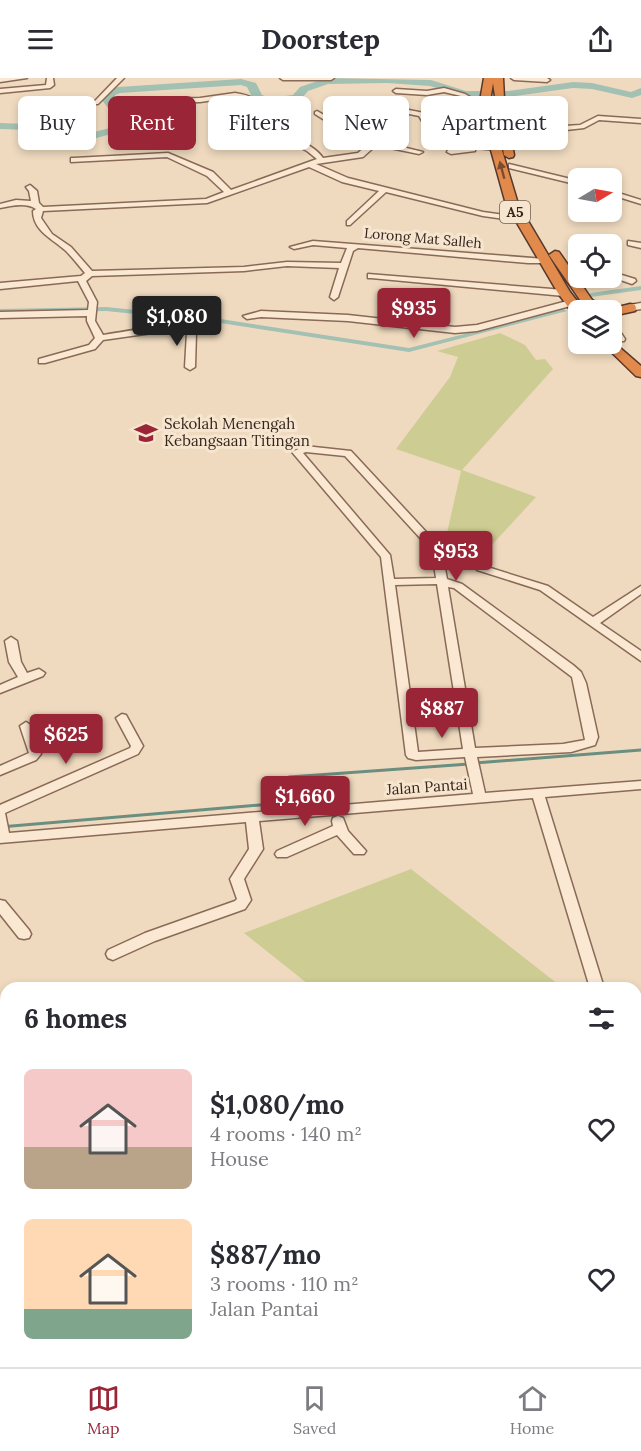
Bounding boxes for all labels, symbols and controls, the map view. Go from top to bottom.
text: Doorstep [261,22,380,56]
icon: menu [24,23,57,56]
icon: share [584,23,617,56]
chip: Buy [18,96,96,150]
chip: Rent [108,96,196,150]
chip: Filters [208,96,311,150]
chip: New [323,96,409,150]
chip: Apartment [421,96,568,150]
one-way arrow [496,160,506,179]
north arrow [568,168,622,222]
map controls [568,168,622,354]
road number: A5 [500,201,530,223]
street label: Lorong Mat Salleh [363,224,483,252]
button: locate [568,234,622,288]
pin: $935 [378,288,450,339]
text: $935 [391,295,437,320]
pin: $1,080 [128,296,226,347]
button: layers [568,300,622,354]
text: $1,080 [146,303,208,328]
place label: Sekolah Menengah Kebangsaan Titingan [164,414,310,450]
school or university icon: Sekolah Menengah Kebangsaan Titingan [133,420,159,446]
pin: $953 [420,531,492,582]
text: $953 [433,538,479,563]
pin: $887 [406,688,478,739]
text: $887 [420,695,464,720]
pin: $625 [30,714,102,765]
text: $625 [44,721,88,746]
street label: Jalan Pantai [385,774,468,799]
pin: $1,660 [256,776,354,827]
text: $1,660 [275,783,335,808]
text: 6 homes [24,1002,127,1035]
icon: filters [585,1002,618,1035]
text: $1,080/mo [210,1088,344,1121]
icon: home [72,1093,144,1165]
icon: heart [585,1113,618,1146]
text: 4 rooms · 140 m² [210,1121,362,1146]
text: House [210,1146,269,1171]
text: $887/mo [210,1238,321,1271]
icon: home [72,1243,144,1315]
icon: heart [585,1263,618,1296]
text: 3 rooms · 110 m² [210,1271,359,1296]
text: Jalan Pantai [210,1296,319,1321]
tab: Map [87,1382,120,1438]
tab: Saved [293,1382,336,1438]
tab: Home [510,1382,554,1438]

